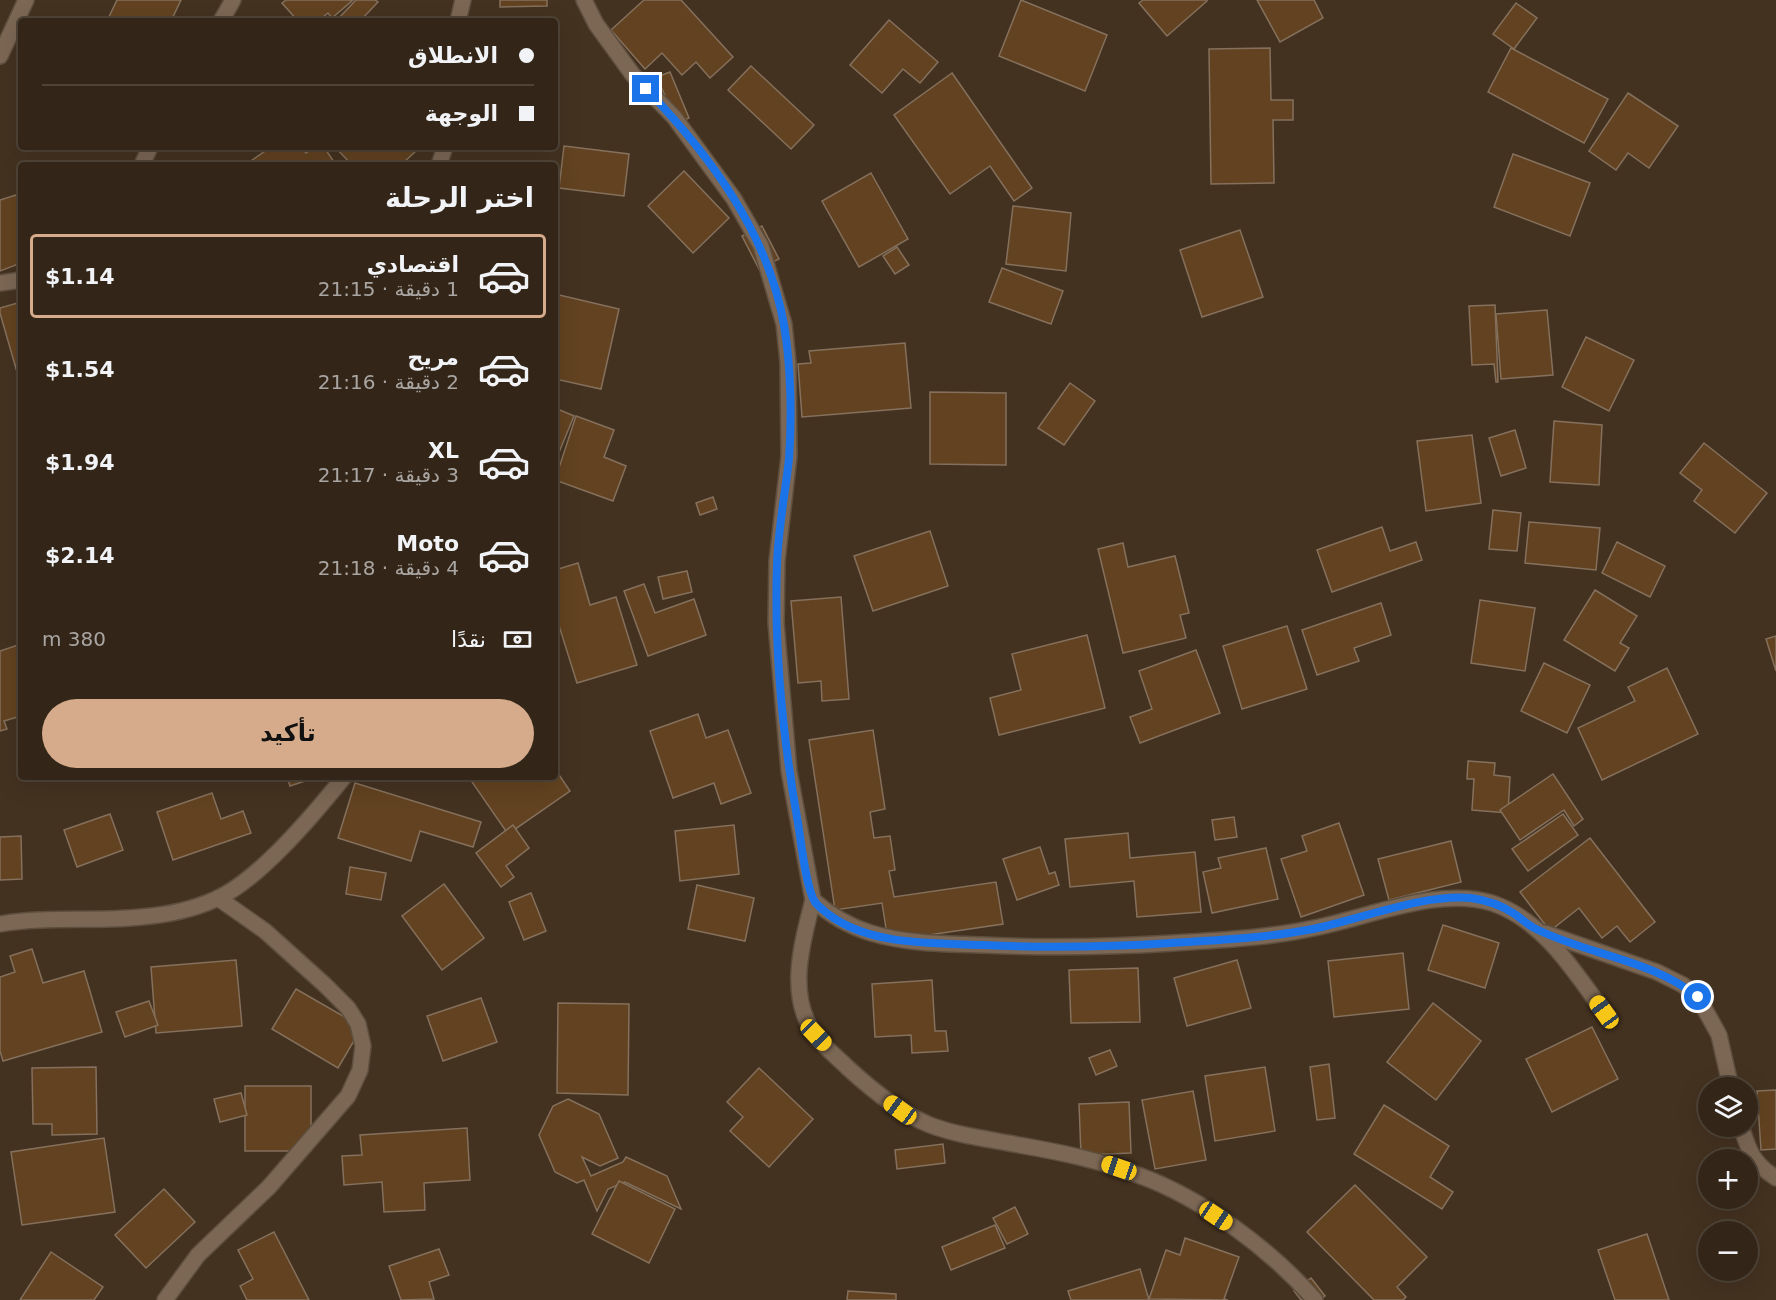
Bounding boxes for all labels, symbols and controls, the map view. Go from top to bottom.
text: الانطلاق [408,43,498,68]
route end [632,75,659,102]
text: الوجهة [425,101,498,126]
text: اختر الرحلة [385,182,534,213]
icon: car [477,249,531,303]
text: اقتصادي [367,252,459,277]
text: $1.14 [45,264,115,289]
text: 1 دقيقة · 21:15 [318,277,459,301]
icon: car [477,342,531,396]
text: مريح [408,345,459,370]
text: $1.54 [45,357,115,382]
text: 2 دقيقة · 21:16 [318,370,459,394]
icon: car [477,435,531,489]
text: XL [428,438,459,463]
text: $1.94 [45,450,115,475]
text: 3 دقيقة · 21:17 [318,463,459,487]
icon: car [477,528,531,582]
text: Moto [396,531,459,556]
text: $2.14 [45,543,115,568]
text: 4 دقيقة · 21:18 [318,556,459,580]
icon: cash [501,623,534,656]
text: 380 m [42,627,106,651]
text: نقدًا [451,627,486,652]
button: تأكيد [42,699,534,768]
route start [1684,983,1711,1010]
car [1586,992,1622,1032]
car [797,1016,835,1054]
map controls [1698,1077,1758,1281]
button: layers [1698,1077,1758,1137]
car [880,1092,920,1128]
button: + [1698,1149,1758,1209]
car [1099,1154,1139,1182]
car [1196,1198,1236,1234]
button: − [1698,1221,1758,1281]

